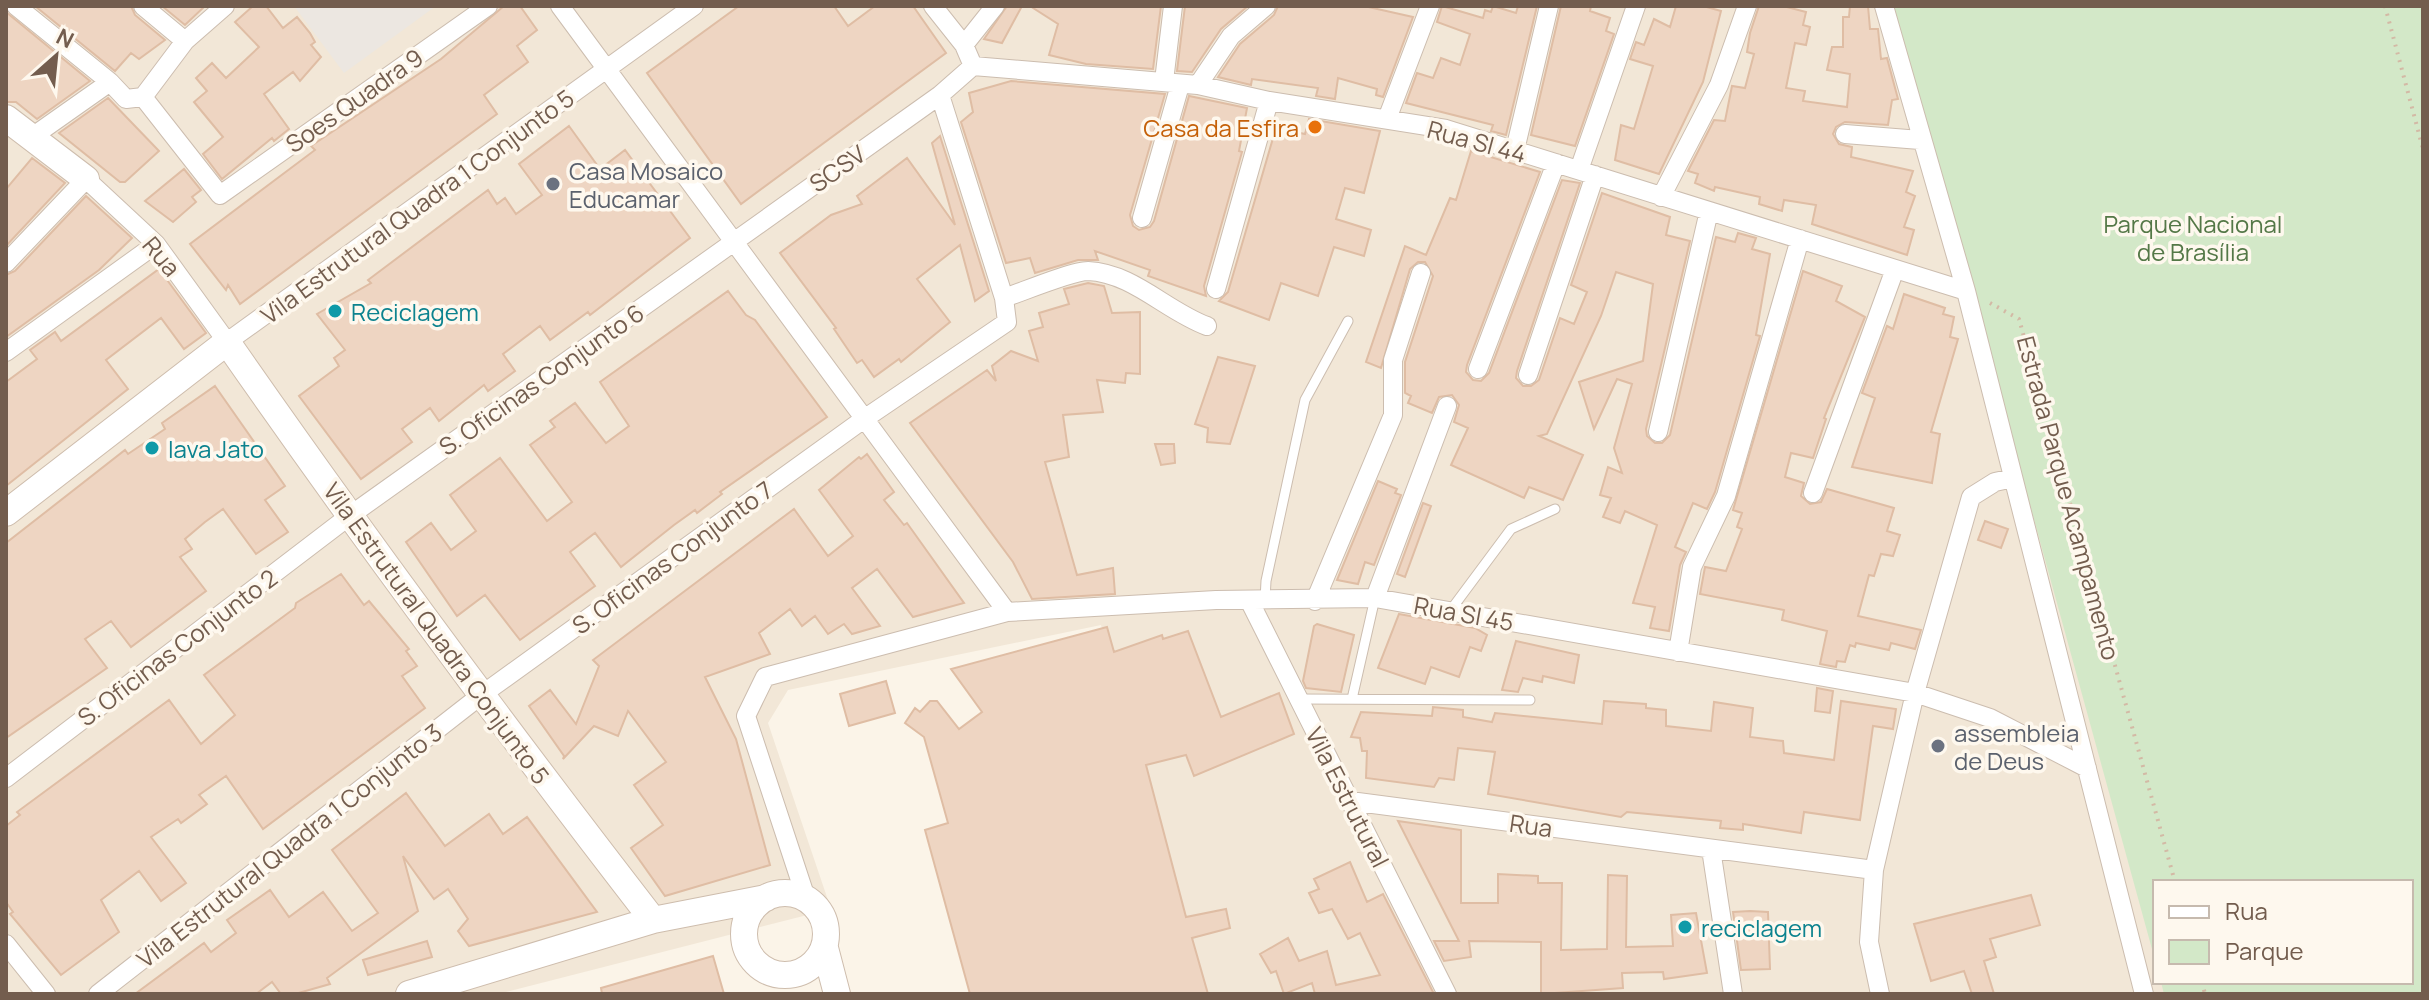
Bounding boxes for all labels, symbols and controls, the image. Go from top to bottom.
north arrow [16,16,96,96]
text: N [51,21,79,55]
street label: Soes Quadra 9 [279,40,429,160]
street label: Vila Estrutural Quadra 1 Conjunto 5 [254,81,580,331]
place label: Casa da Esfira [1143,111,1299,144]
street label: Rua Sl 44 [1424,112,1530,170]
marker: Casa da Esfira [1306,118,1324,136]
street label: SCSV [802,137,872,199]
place label: Casa Mosaico Educamar [569,154,723,215]
marker: Casa Mosaico Educamar [544,175,562,193]
park label: Parque Nacional de Brasília [2104,207,2282,268]
street label: Rua [136,229,188,283]
place label: Reciclagem [351,295,479,328]
street label: S. Oficinas Conjunto 6 [432,296,650,462]
marker: Reciclagem [326,302,344,320]
street label: Estrada Parque Acampamento [2010,332,2128,664]
place label: lava Jato [168,432,264,465]
marker: lava Jato [143,439,161,457]
street label: S. Oficinas Conjunto 7 [565,473,779,641]
street label: Vila Estrutural Quadra Conjunto 5 [316,475,558,791]
street label: S. Oficinas Conjunto 2 [70,561,284,733]
street label: Rua Sl 45 [1412,588,1516,638]
street label: Vila Estrutural Quadra 1 Conjunto 3 [129,715,449,975]
place label: assembleia de Deus [1954,716,2079,777]
street label: Vila Estrutural [1299,721,1397,873]
marker: assembleia de Deus [1929,737,1947,755]
street label: Rua [1508,806,1554,844]
legend [2153,880,2413,984]
text: Rua [2225,894,2268,927]
place label: reciclagem [1701,911,1822,944]
marker: reciclagem [1676,918,1694,936]
text: Parque [2225,934,2303,967]

